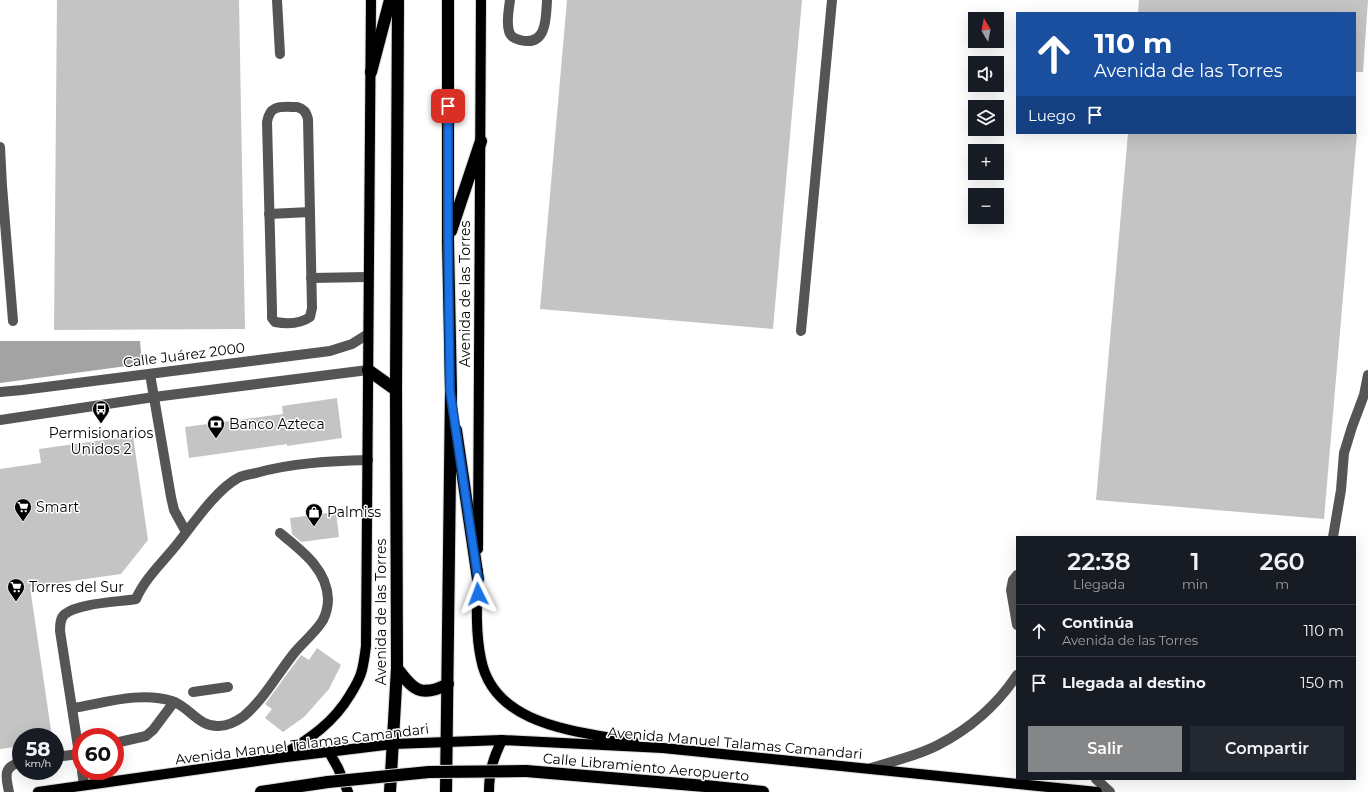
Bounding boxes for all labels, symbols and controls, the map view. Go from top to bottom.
north arrow [968,12,1004,48]
map controls [968,12,1004,224]
text: 110 m [1094,26,1172,60]
icon: ahead [1028,28,1080,80]
button: sound [968,56,1004,92]
text: Avenida de las Torres [1094,60,1282,82]
pin [431,89,465,123]
icon: arrive [437,95,459,117]
button: layers [968,100,1004,136]
icon: arrive [1084,104,1106,126]
text: Luego [1028,106,1076,125]
button: + [968,144,1004,180]
button: − [968,188,1004,224]
street label: Avenida de las Torres [456,221,474,367]
street label: Calle Juárez 2000 [122,339,246,371]
bus stop icon: Permisionarios Unidos 2 [91,399,111,424]
bank icon: Banco Azteca [206,414,226,439]
place label: Banco Azteca [229,415,325,433]
place label: Permisionarios Unidos 2 [49,424,153,458]
supermarket icon: Smart [13,497,33,522]
place label: Smart [36,498,80,516]
shop icon: Palmiss [304,502,324,527]
place label: Palmiss [327,503,381,521]
street label: Avenida de las Torres [372,539,390,685]
text: 22:38 [1067,547,1131,576]
text: 1 [1191,547,1200,576]
text: 260 [1259,547,1305,576]
position arrow [457,573,499,615]
text: Llegada [1073,576,1125,592]
text: min [1182,576,1208,592]
text: m [1275,576,1289,592]
supermarket icon: Torres del Sur [6,577,26,602]
place label: Torres del Sur [29,578,124,596]
text: Continúa [1062,613,1134,632]
icon: ahead [1028,620,1050,642]
text: 110 m [1303,621,1344,640]
text: Avenida de las Torres [1062,632,1198,648]
icon: arrive [1028,672,1050,694]
text: Llegada al destino [1062,673,1206,692]
text: 150 m [1300,673,1344,692]
street label: Avenida Manuel Talamas Camandari [174,719,430,769]
street label: Avenida Manuel Talamas Camandari [607,723,863,763]
button: Salir [1028,726,1182,772]
button: Compartir [1190,726,1344,772]
speed limit sign: 60 [72,728,124,780]
text: 58 [25,737,51,761]
street label: Calle Libramiento Aeropuerto [542,749,750,785]
text: km/h [25,757,51,770]

